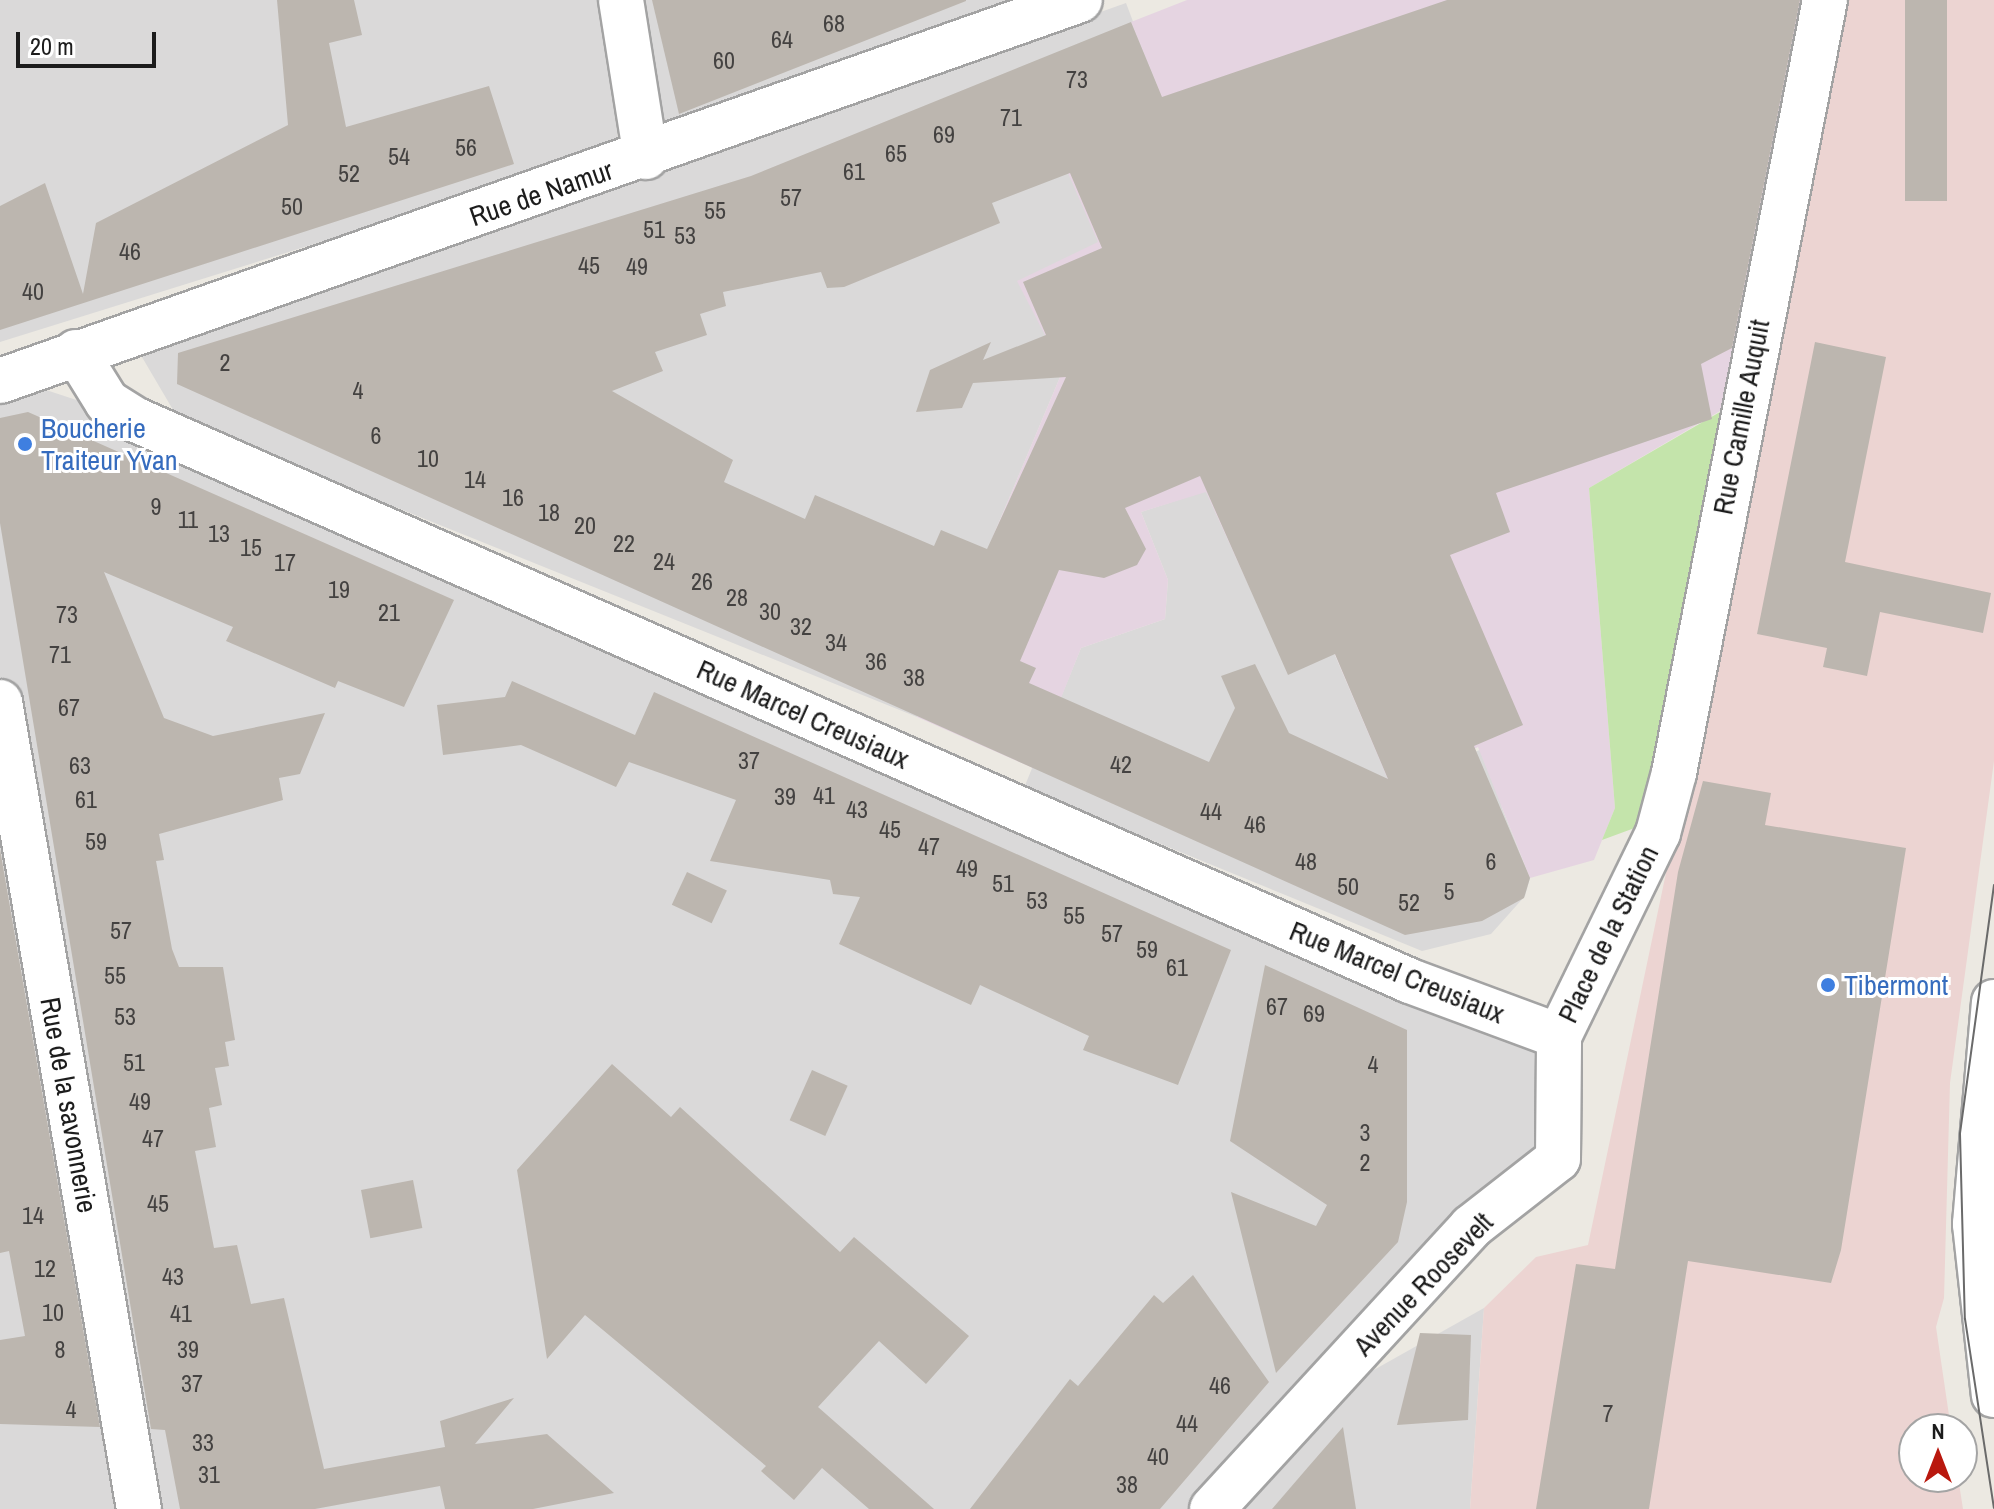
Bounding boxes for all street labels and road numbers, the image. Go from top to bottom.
street label: Rue de Namur [465,153,617,233]
street label: Rue Camille Auquit [1706,316,1776,518]
street label: Rue Marcel Creusiaux [692,652,914,776]
street label: Place de la Station [1551,840,1665,1028]
street label: Rue Marcel Creusiaux [1285,914,1509,1030]
street label: Rue de la savonnerie [34,995,104,1215]
street label: Avenue Roosevelt [1346,1205,1500,1363]

